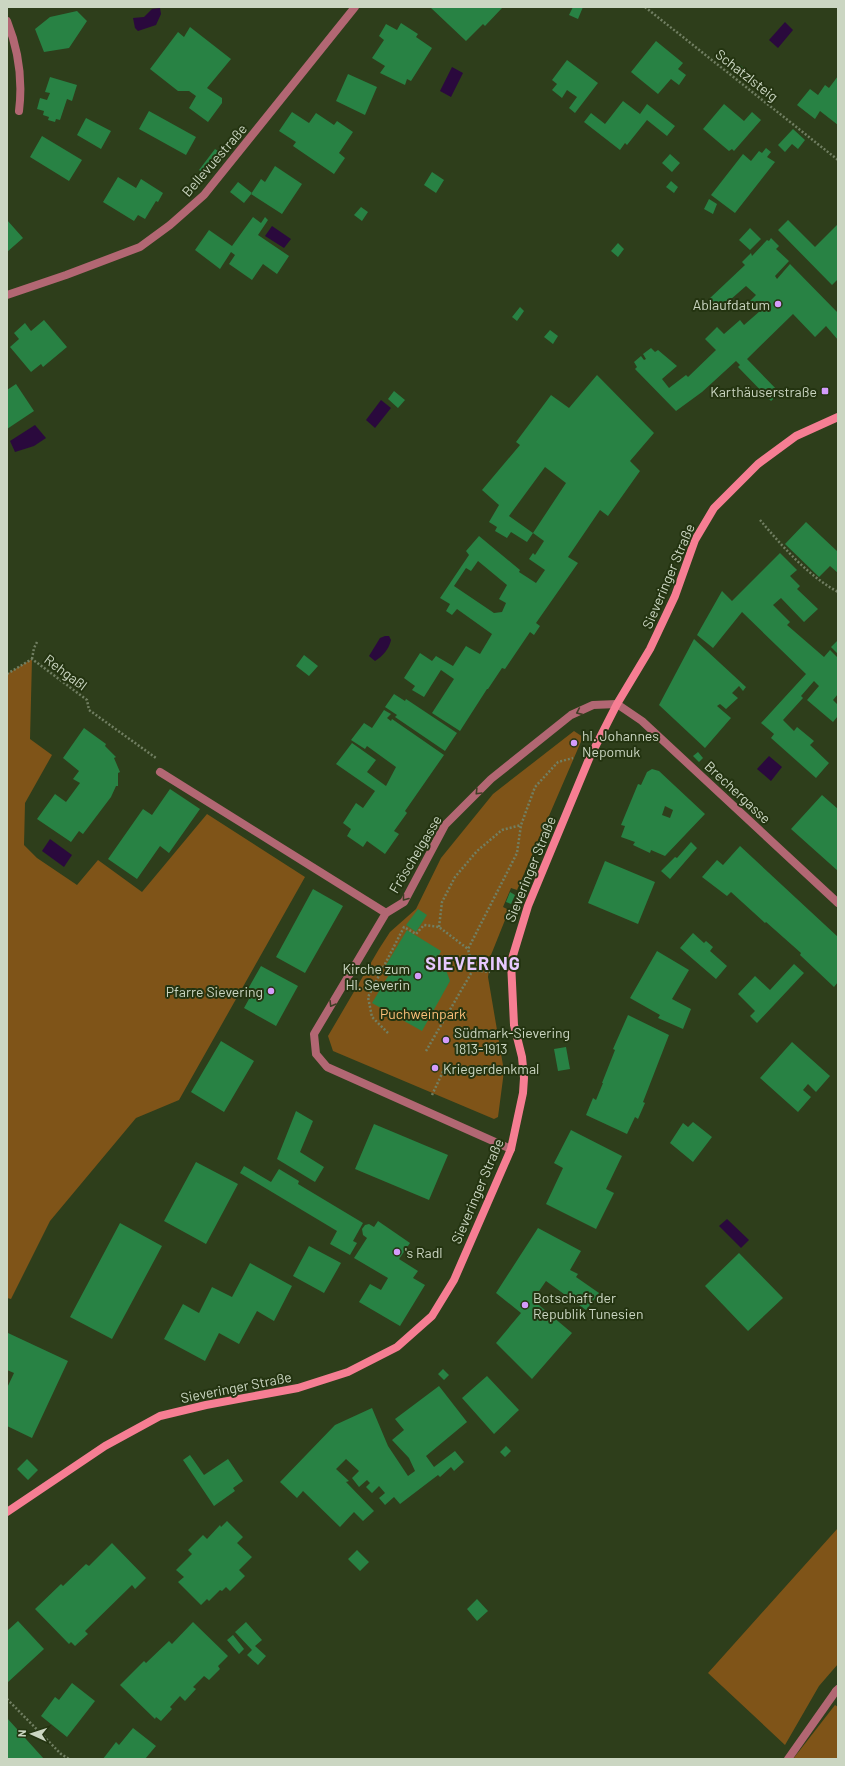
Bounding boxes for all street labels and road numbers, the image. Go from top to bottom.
street label: Schatzlsteig [712,45,782,105]
street label: Bellevuestraße [178,120,250,200]
street label: Sieveringer Straße [638,521,698,631]
street label: Rehgaßl [41,650,91,694]
street label: Brechergasse [702,757,774,827]
street label: Fröschelgasse [385,812,445,896]
street label: Sieveringer Straße [501,814,559,924]
street label: Sieveringer Straße [447,1136,507,1246]
street label: Sieveringer Straße [179,1368,293,1406]

